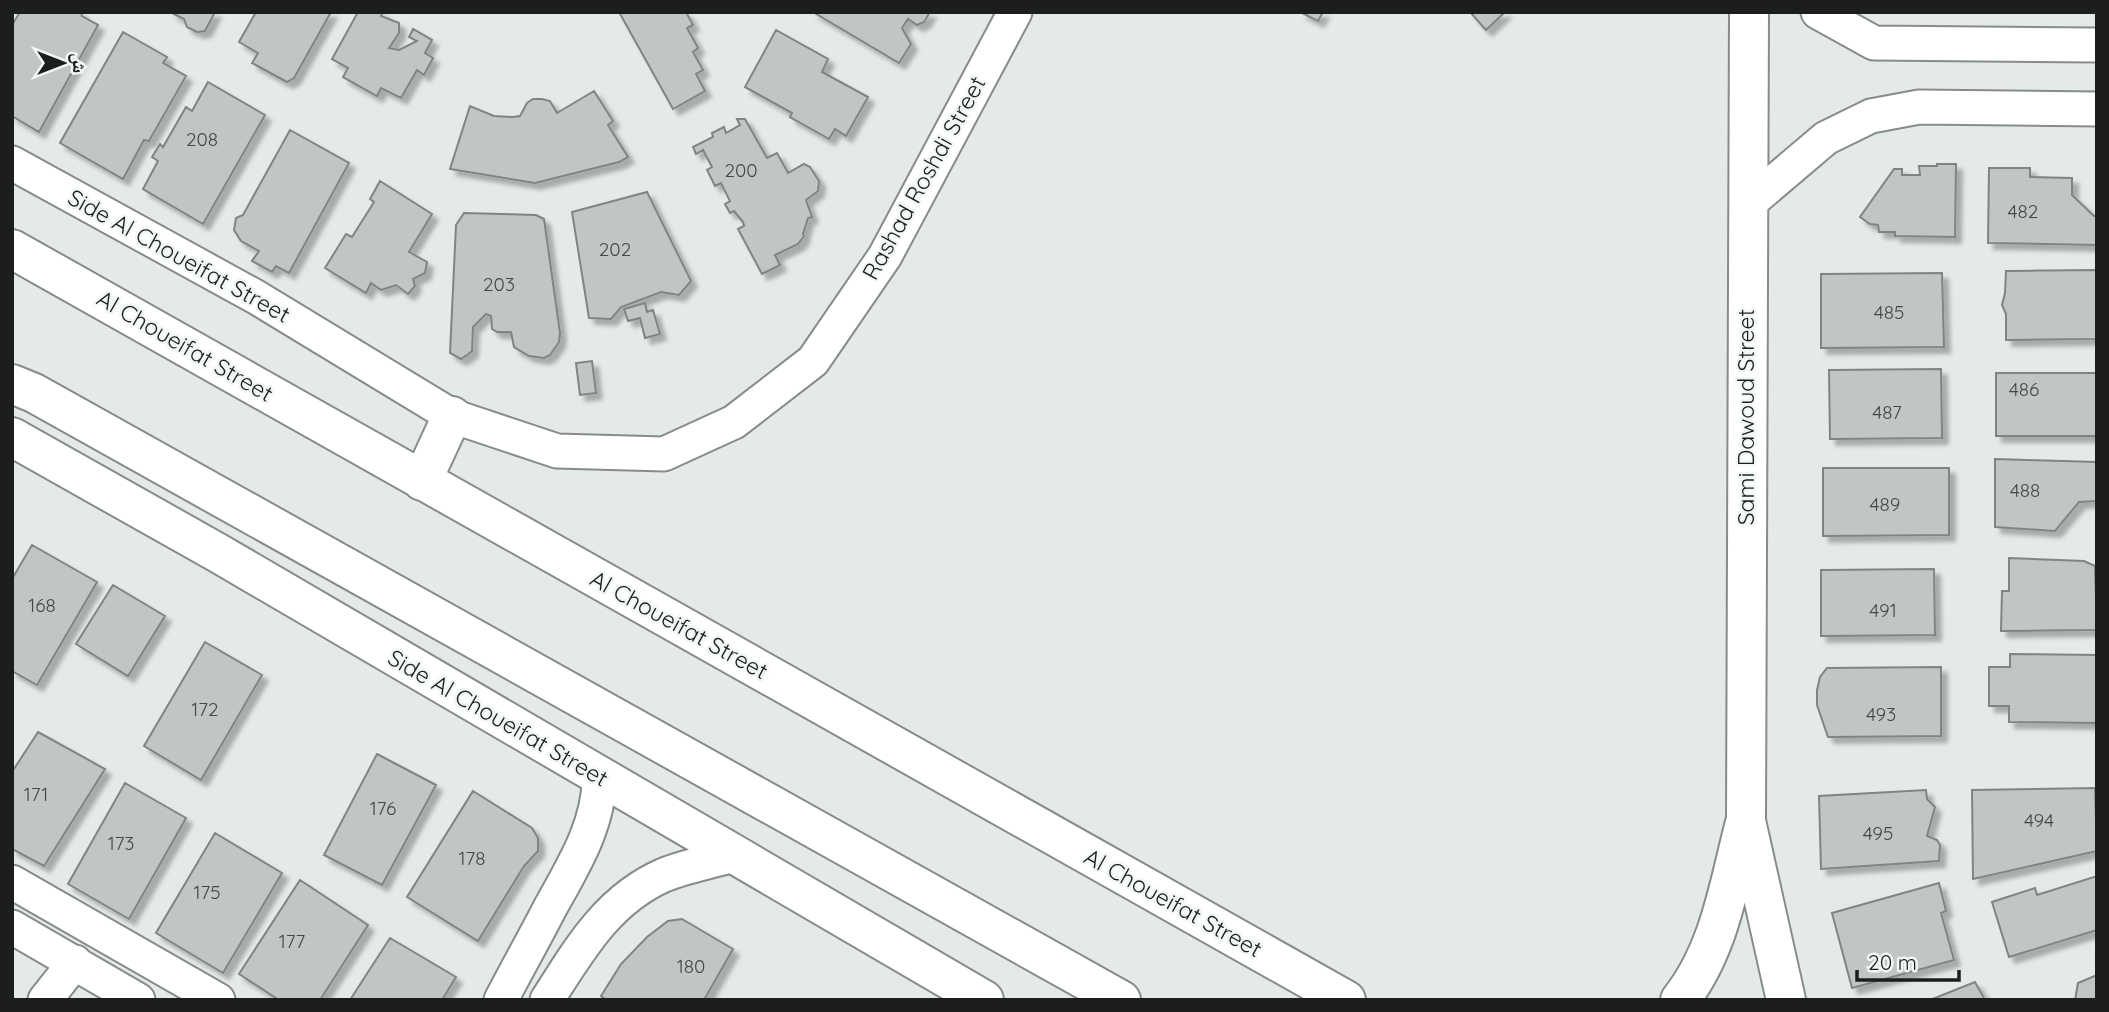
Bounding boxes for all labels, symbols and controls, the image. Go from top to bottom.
north arrow [28,28,98,98]
text: ش [68,53,92,73]
street label: Rashad Roshdi Street [855,71,992,285]
house number: 208 [186,127,218,151]
house number: 200 [724,158,758,182]
street label: Side Al Choueifat Street [63,182,296,329]
house number: 482 [2008,199,2038,223]
house number: 202 [599,237,631,261]
house number: 203 [483,272,515,296]
street label: Al Choueifat Street [92,283,279,408]
house number: 485 [1874,300,1904,324]
street label: Sami Dawoud Street [1731,308,1760,525]
house number: 486 [2009,377,2039,401]
house number: 487 [1872,400,1902,424]
house number: 488 [2010,478,2040,502]
house number: 489 [1870,492,1900,516]
street label: Al Choueifat Street [585,564,773,685]
house number: 168 [28,593,56,617]
house number: 491 [1869,598,1897,622]
street label: Side Al Choueifat Street [383,643,614,793]
house number: 172 [191,697,219,721]
house number: 493 [1866,702,1896,726]
house number: 171 [24,782,48,806]
house number: 176 [370,796,396,820]
house number: 494 [2024,808,2054,832]
house number: 495 [1863,821,1893,845]
house number: 173 [108,831,134,855]
street label: Al Choueifat Street [1079,842,1267,963]
house number: 178 [458,846,486,870]
house number: 175 [193,880,221,904]
house number: 177 [279,929,306,953]
scale bar [1857,939,1958,983]
text: 20 m [1868,949,1917,975]
house number: 180 [677,954,705,978]

